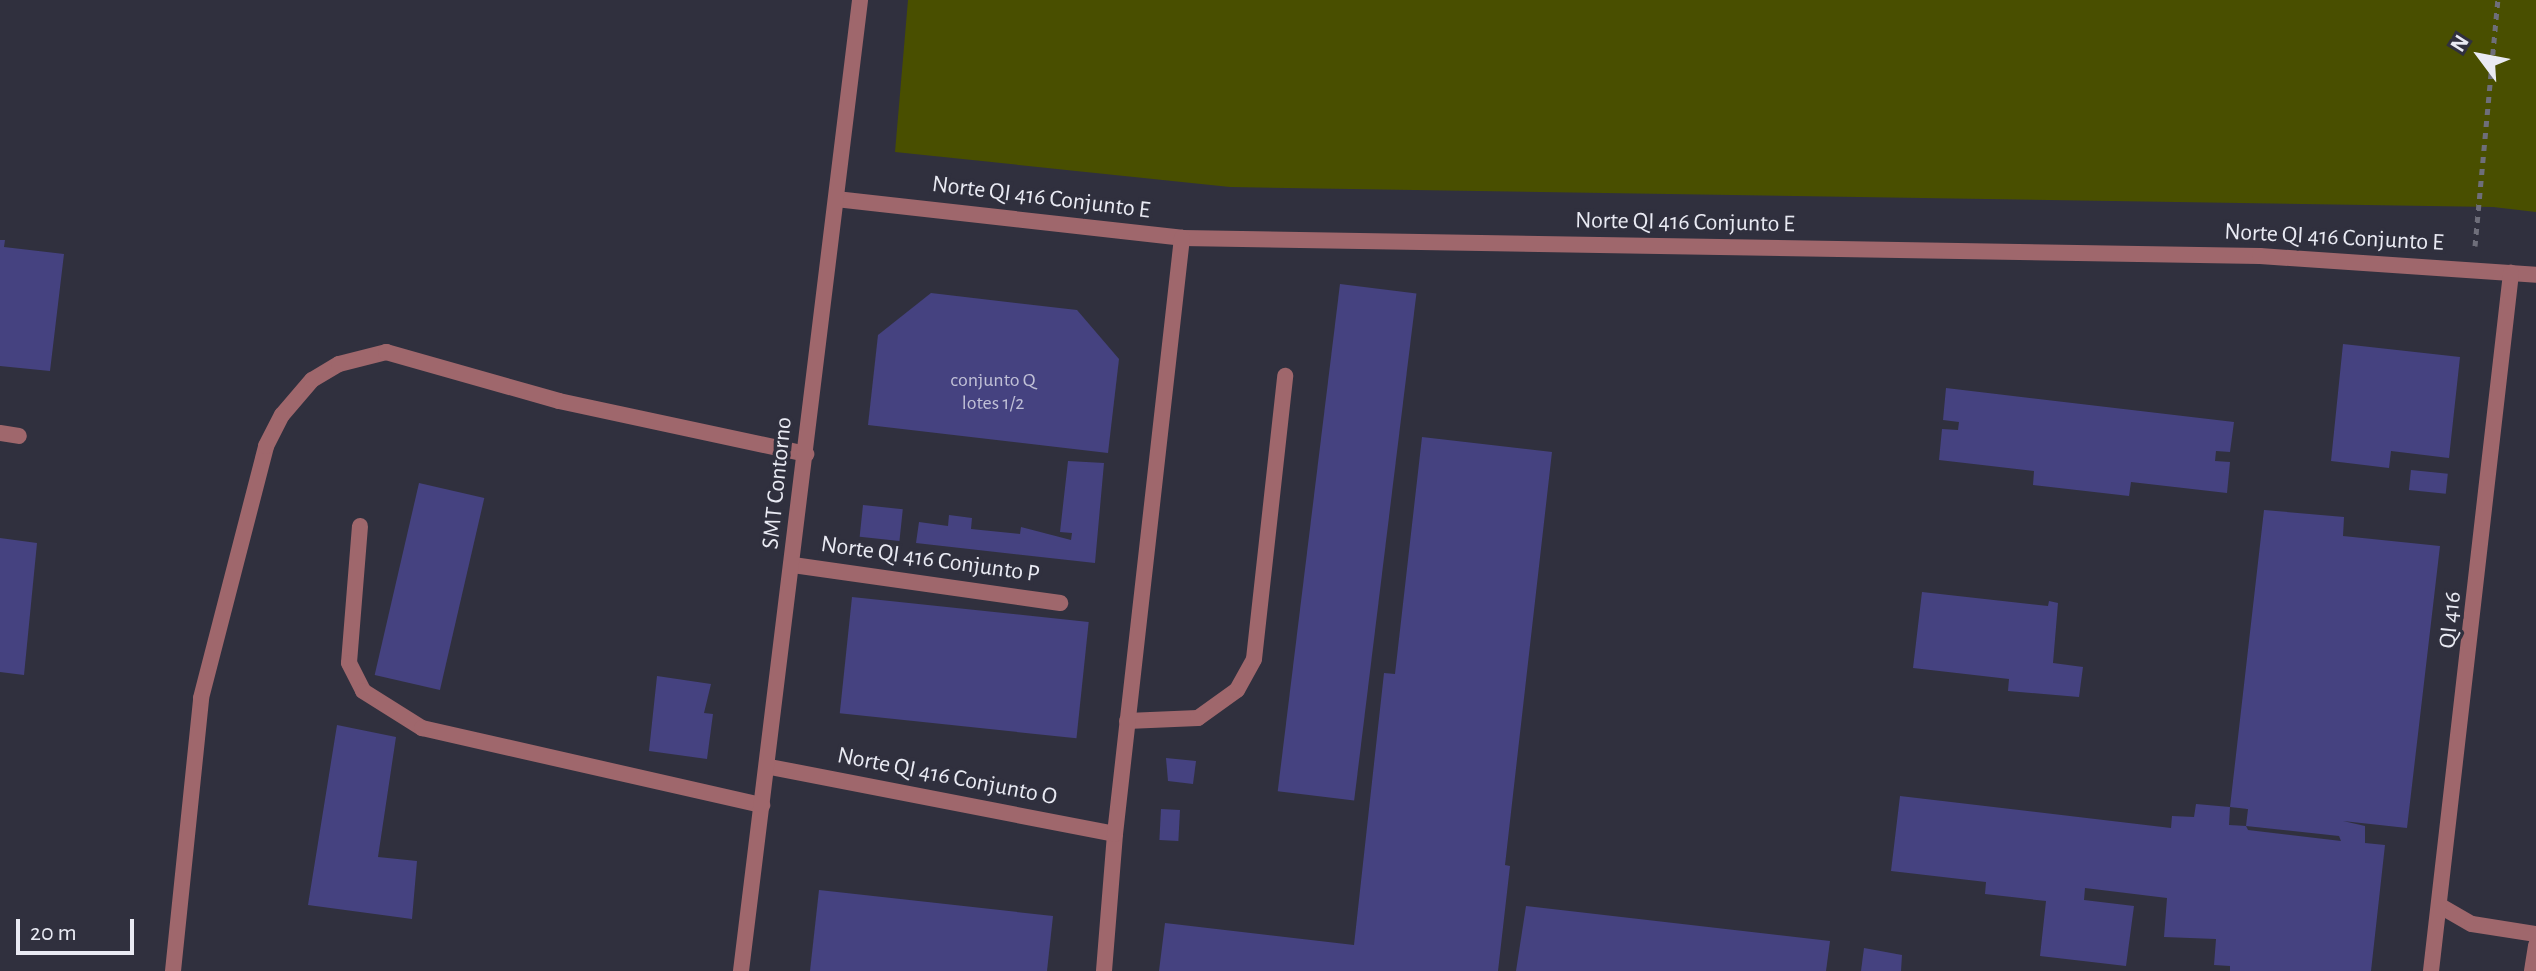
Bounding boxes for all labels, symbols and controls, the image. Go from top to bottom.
north arrow [2440,16,2520,96]
text: N [2446,31,2473,56]
street label: Norte QI 416 Conjunto E [930,170,1152,226]
street label: Norte QI 416 Conjunto E [1575,207,1795,239]
street label: Norte QI 416 Conjunto E [2224,218,2444,258]
house number: conjunto Q lotes 1/2 [950,368,1036,415]
street label: SMT Contorno [757,416,799,550]
street label: Norte QI 416 Conjunto P [819,530,1041,590]
street label: QI 416 [2434,590,2468,650]
street label: Norte QI 416 Conjunto O [835,742,1059,812]
scale bar [20,903,138,953]
text: 20 m [30,921,77,945]

